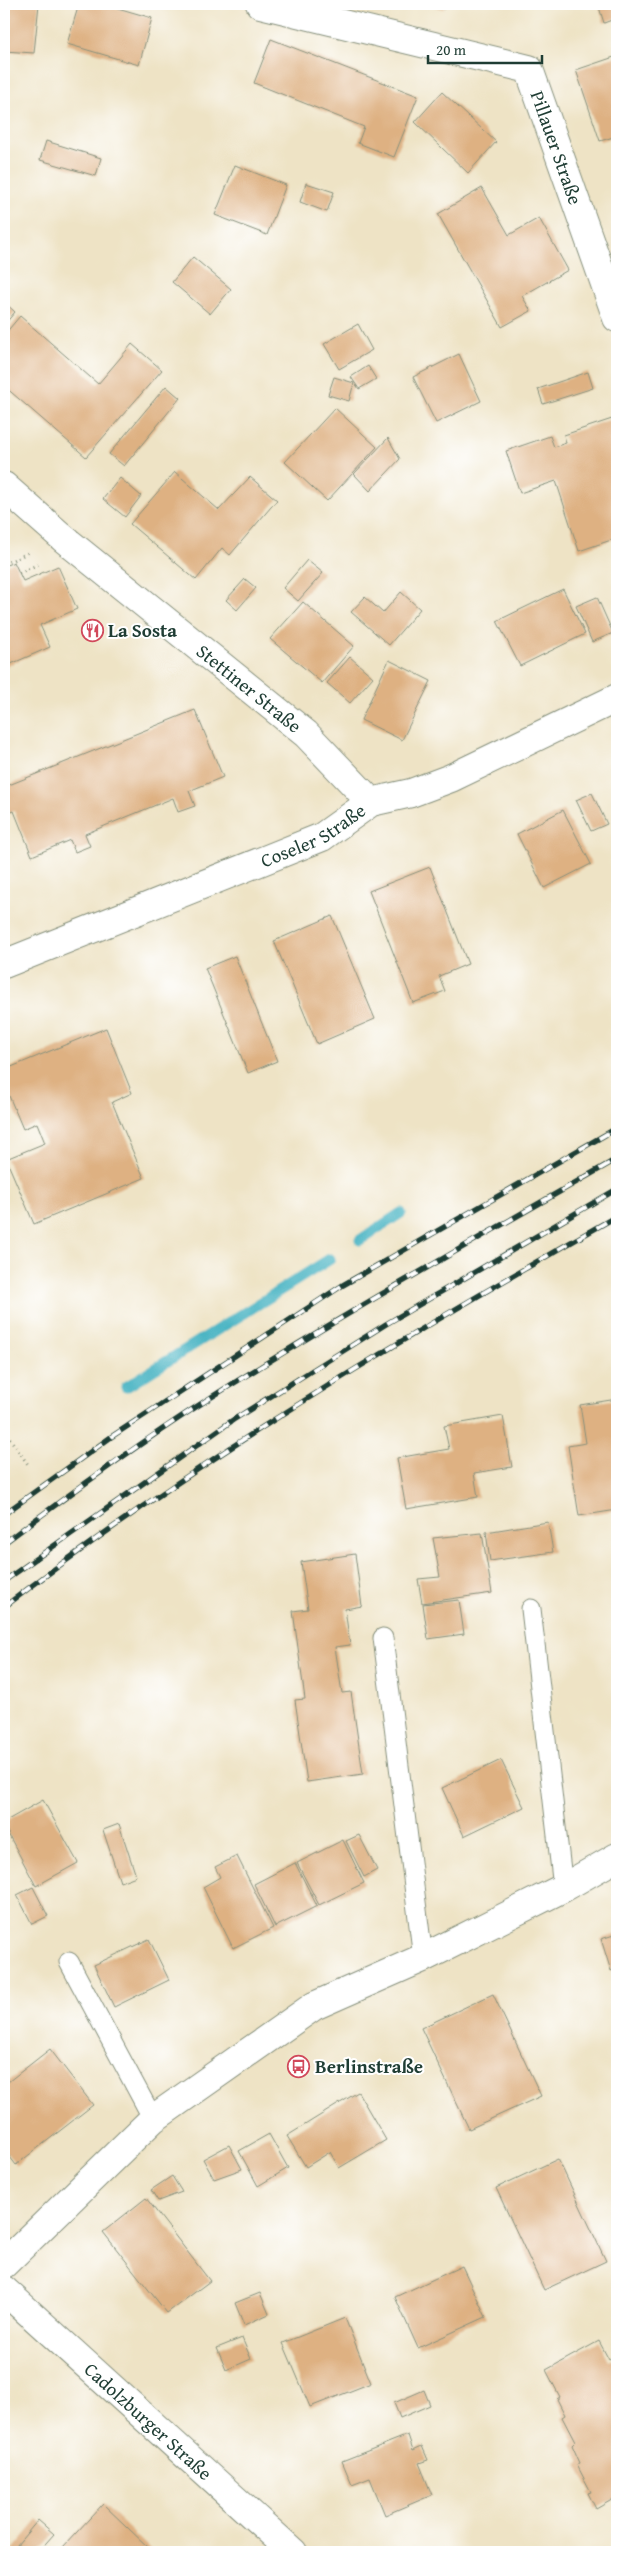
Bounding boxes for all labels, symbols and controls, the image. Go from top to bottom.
scale bar [428,32,542,64]
text: 20 m [436,39,467,60]
street label: Pillauer Straße [524,87,590,208]
place label: La Sosta [108,616,177,644]
restaurant icon: La Sosta [80,618,104,642]
street label: Stettiner Straße [191,637,308,739]
street label: Coseler Straße [256,796,371,874]
place label: Berlinstraße [315,2052,423,2080]
bus stop icon: Berlinstraße [287,2054,311,2078]
street label: Cadolzburger Straße [78,2356,219,2486]

